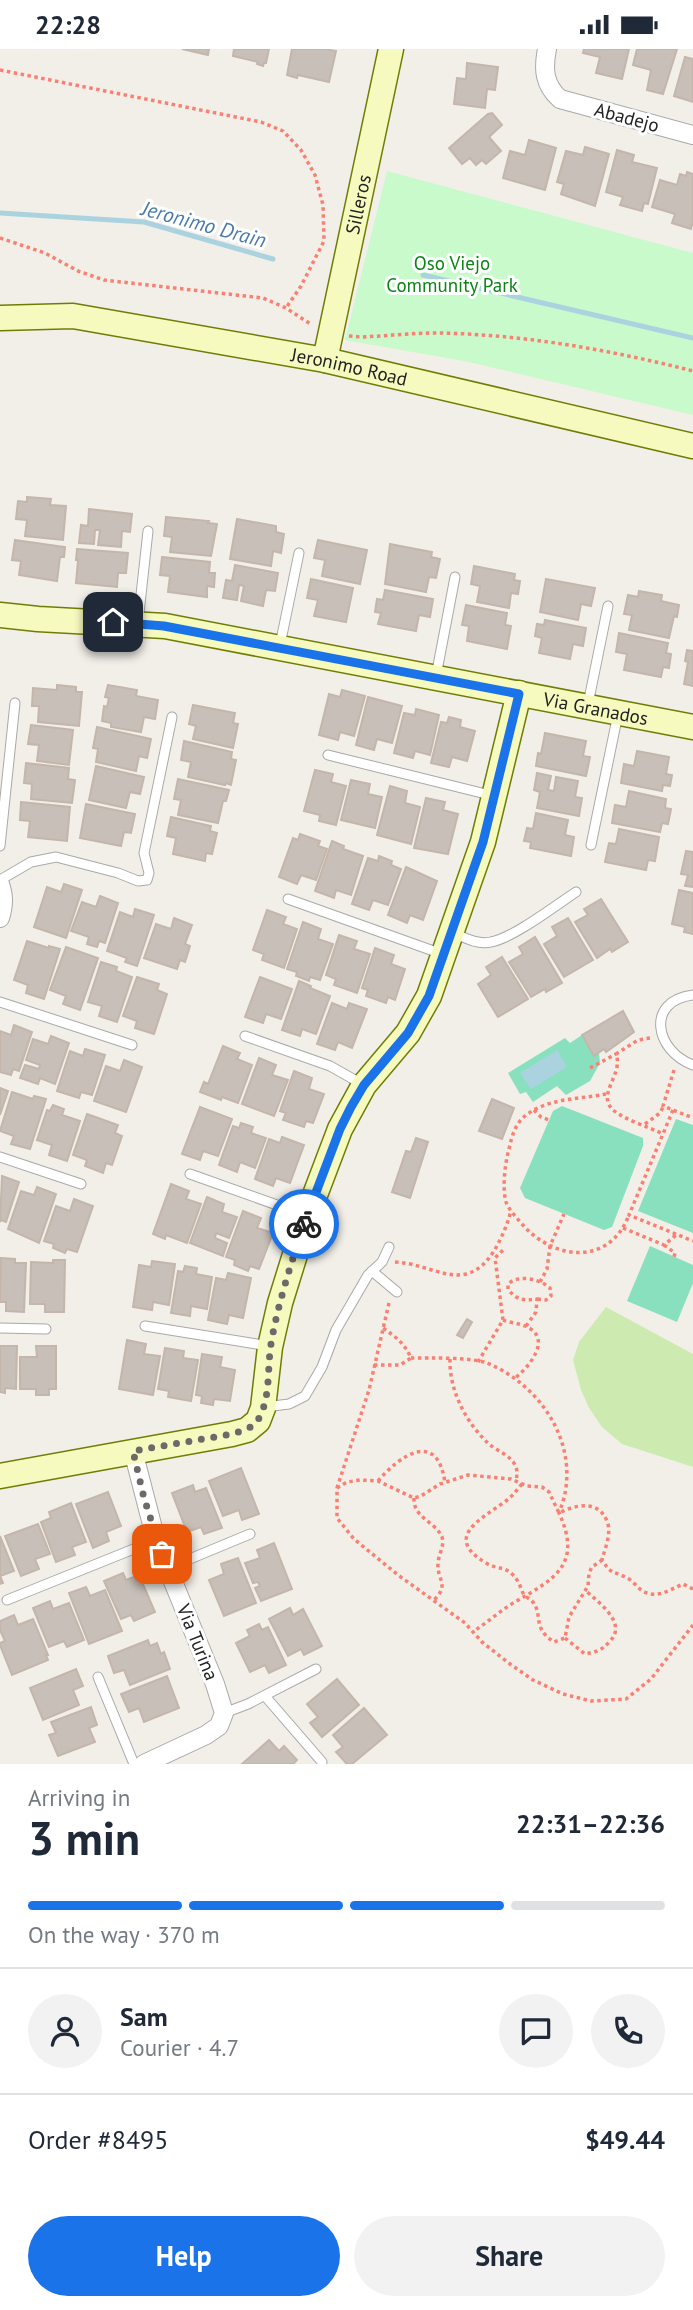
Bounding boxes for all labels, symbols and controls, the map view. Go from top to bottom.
text: 22:28 [35,8,101,41]
street label: Abadejo [592,97,662,137]
street label: Silleros [340,172,376,237]
water label: Jeronimo Drain [137,194,269,254]
park label: Oso Viejo Community Park [386,251,518,297]
street label: Jeronimo Road [288,342,410,391]
pin [83,592,143,652]
icon: home [94,603,132,641]
street label: Via Granados [540,686,650,730]
courier [269,1189,339,1259]
icon: bike [285,1205,323,1243]
pin [132,1524,192,1584]
icon: bag [143,1535,181,1573]
street label: Via Turina [172,1600,224,1684]
text: Arriving in [28,1783,130,1812]
text: 22:31–22:36 [516,1807,665,1840]
text: 3 min [28,1808,140,1868]
text: On the way · 370 m [28,1920,220,1949]
button: person [28,1994,102,2068]
button: chat [499,1994,573,2068]
button: phone [591,1994,665,2068]
text: Sam [120,2000,168,2033]
text: Courier · 4.7 [120,2033,239,2062]
text: Order #8495 [28,2123,168,2156]
text: $49.44 [585,2123,665,2156]
button: Help [28,2216,340,2296]
button: Share [354,2216,665,2296]

